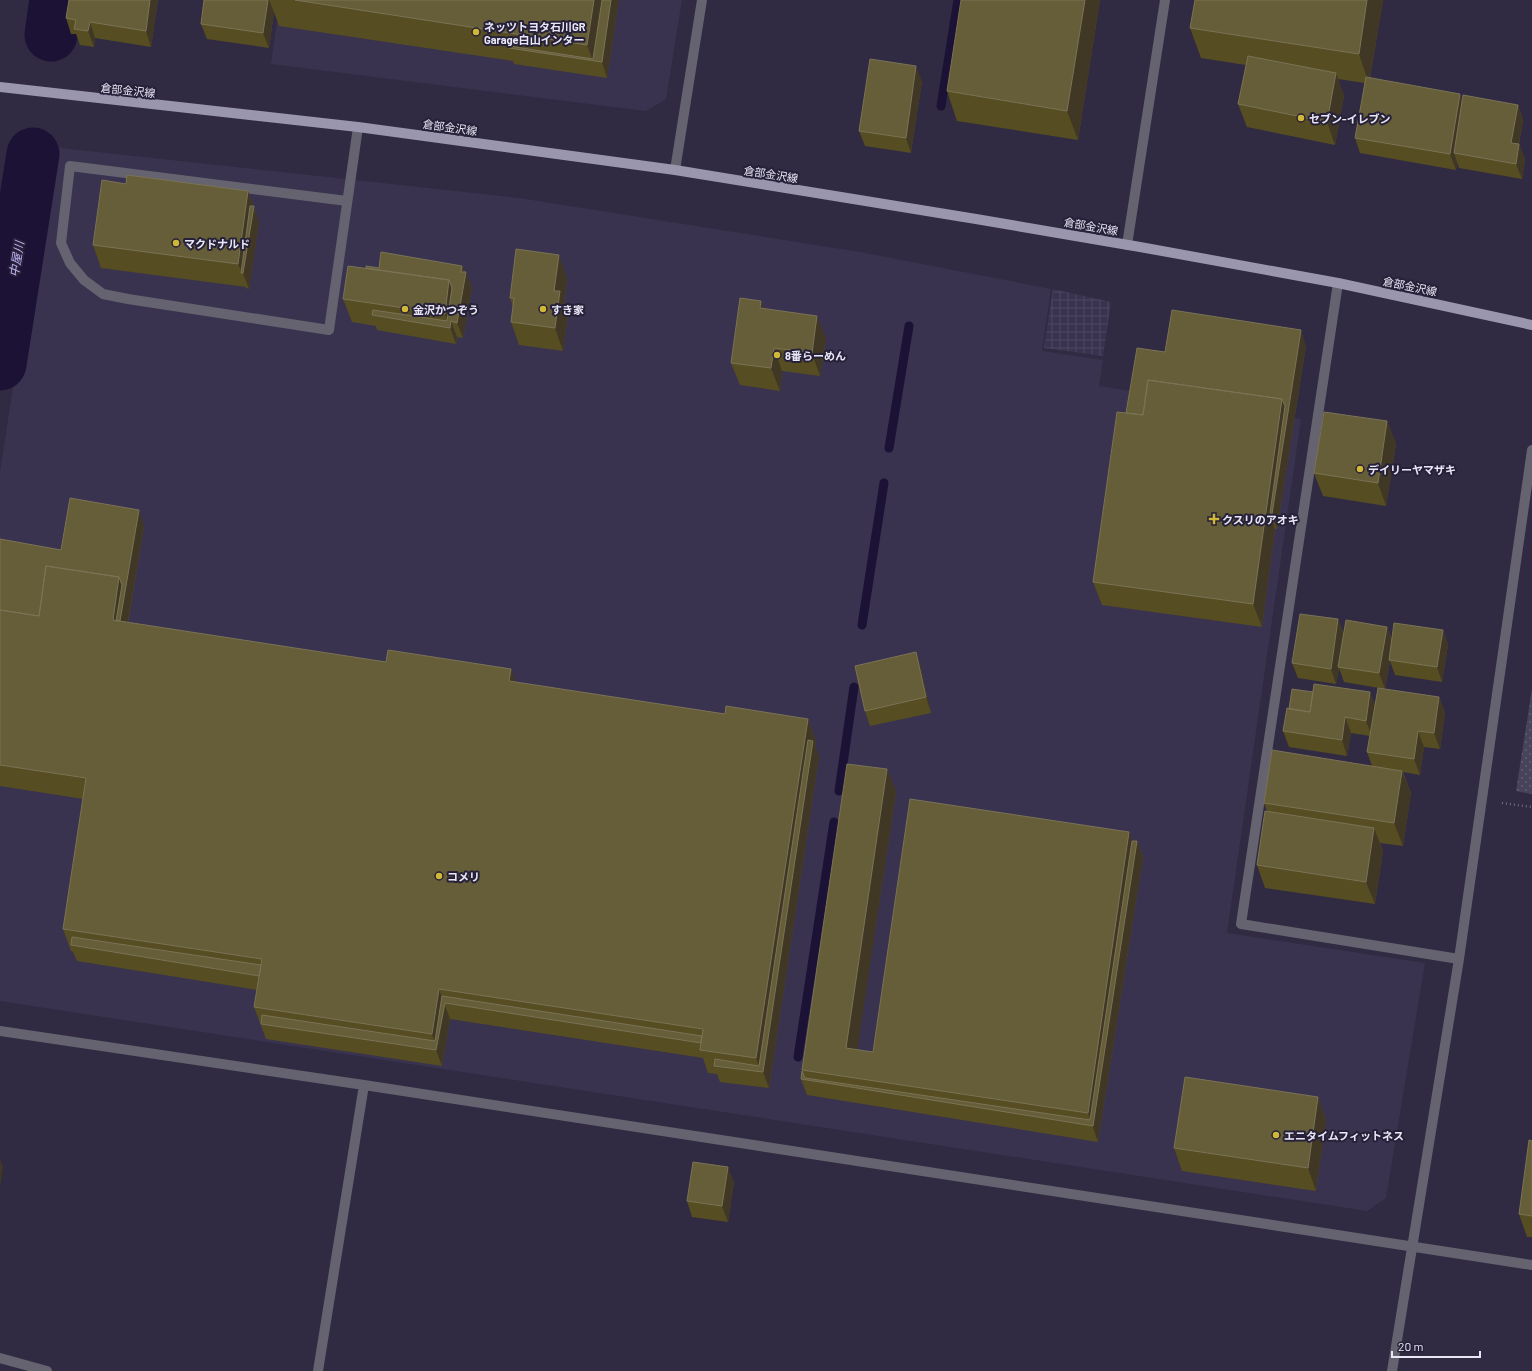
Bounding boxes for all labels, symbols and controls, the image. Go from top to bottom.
place label: ネッツトヨタ石川GR Garage白山インター [484,20,586,46]
marker: ネッツトヨタ石川GR Garage白山インター [471,27,481,37]
street label: 倉部金沢線 [100,81,156,99]
place label: セブン-イレブン [1309,112,1391,125]
marker: セブン-イレブン [1296,113,1306,123]
street label: 倉部金沢線 [422,117,478,137]
street label: 倉部金沢線 [743,163,799,185]
street label: 倉部金沢線 [1063,215,1119,237]
place label: マクドナルド [184,237,250,250]
water label: 中屋川 [6,238,26,278]
marker: マクドナルド [171,238,181,248]
street label: 倉部金沢線 [1382,274,1438,298]
place label: 金沢かつぞう [413,303,479,316]
place label: すき家 [551,303,584,316]
marker: 金沢かつぞう [400,304,410,314]
marker: すき家 [538,304,548,314]
place label: 8番らーめん [785,349,846,362]
marker: 8番らーめん [772,350,782,360]
place label: デイリーヤマザキ [1368,463,1456,476]
marker: デイリーヤマザキ [1355,464,1365,474]
place label: クスリのアオキ [1222,513,1299,526]
marker: クスリのアオキ [1209,514,1219,524]
place label: コメリ [447,870,480,883]
marker: コメリ [434,871,444,881]
place label: エニタイムフィットネス [1284,1129,1404,1142]
marker: エニタイムフィットネス [1271,1130,1281,1140]
scale bar [1392,1333,1480,1359]
text: 20 m [1398,1339,1424,1353]

